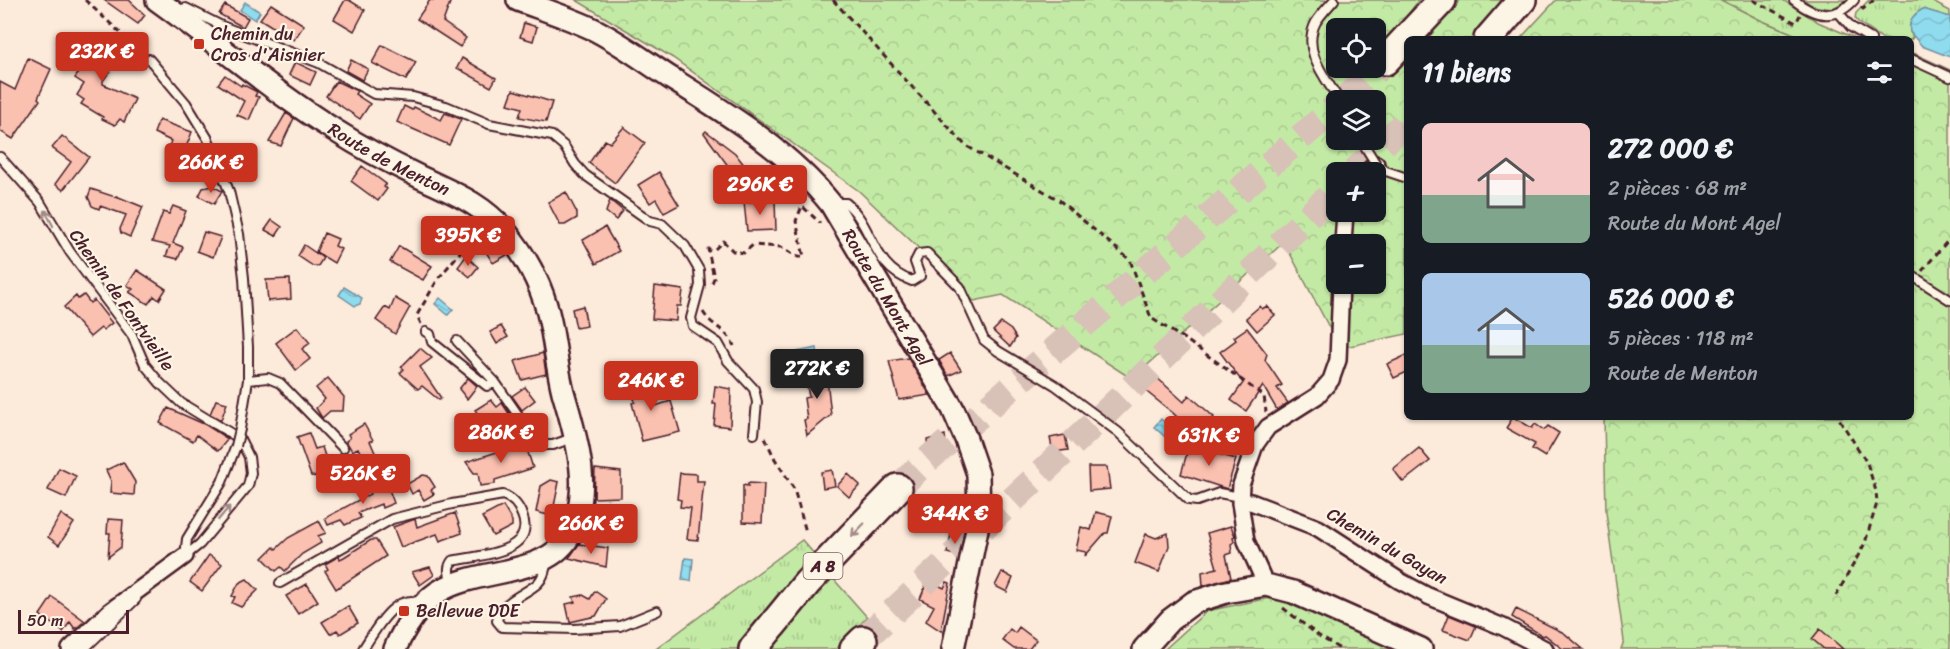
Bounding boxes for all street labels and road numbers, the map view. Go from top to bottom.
street label: Route de Menton [321,114,456,205]
street label: Chemin de Fontvieille [61,222,183,378]
street label: Route du Mont Agel [833,222,941,373]
street label: Chemin du Gayan [1320,498,1454,594]
road number: A 8 [804,553,842,579]

